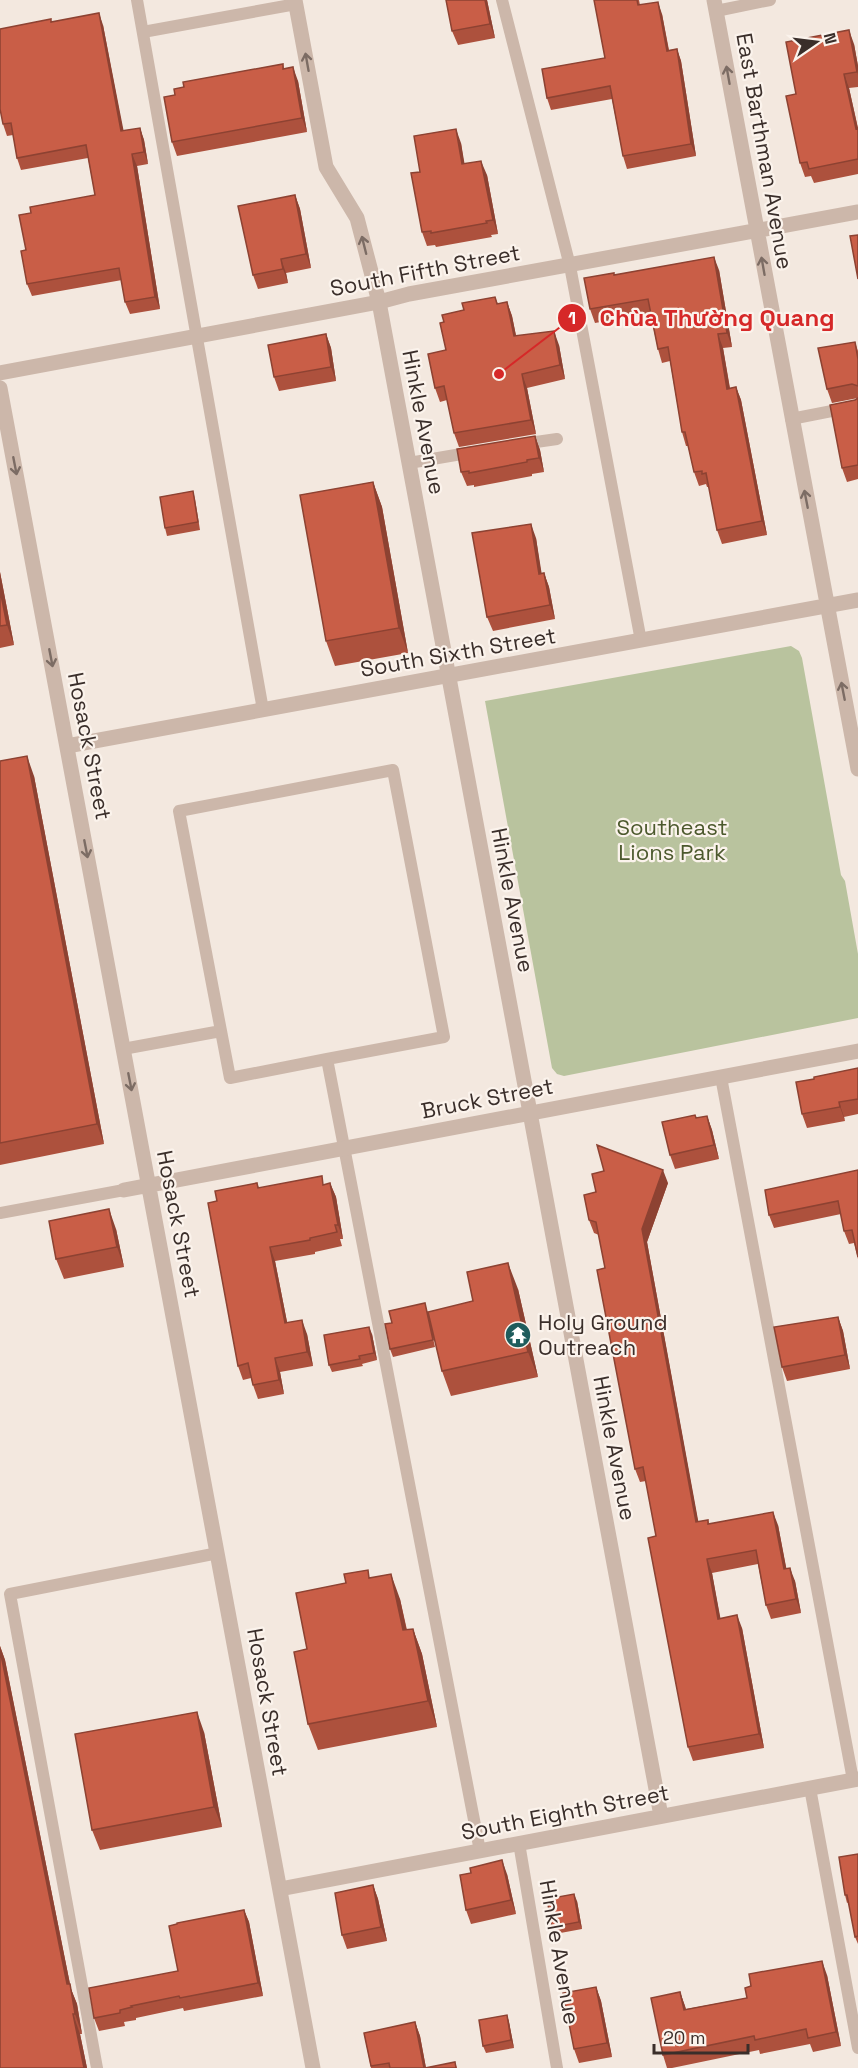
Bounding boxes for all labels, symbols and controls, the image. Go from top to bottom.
north arrow [786,12,846,72]
street label: East Barthman Avenue [730,31,800,271]
text: N [819,31,842,46]
one-way arrow [301,52,312,72]
one-way arrow [722,65,733,85]
one-way arrow [358,236,370,255]
street label: South Fifth Street [328,238,522,302]
one-way arrow [757,257,768,277]
callout: Chùa Thường Quang [557,297,847,339]
text: Chùa Thường Quang [600,302,834,333]
text: 1 [568,306,576,329]
street label: Hinkle Avenue [396,347,452,497]
one-way arrow [10,456,21,475]
one-way arrow [800,490,811,510]
street label: South Sixth Street [358,621,558,683]
one-way arrow [45,647,56,667]
street label: Hosack Street [62,670,118,822]
one-way arrow [837,682,848,701]
park label: Southeast Lions Park [616,813,728,866]
street label: Hinkle Avenue [485,825,541,975]
one-way arrow [81,839,92,859]
street label: Bruck Street [418,1071,556,1125]
one-way arrow [125,1072,136,1092]
street label: Hosack Street [151,1148,207,1300]
place label: Holy Ground Outreach [538,1308,668,1361]
temple icon: Holy Ground Outreach [503,1320,533,1350]
street label: Hinkle Avenue [587,1373,643,1523]
street label: Hosack Street [241,1626,295,1778]
street label: South Eighth Street [459,1778,671,1846]
street label: Hinkle Avenue [533,1877,587,2027]
scale bar [654,2017,748,2055]
text: 20 m [663,2026,706,2049]

